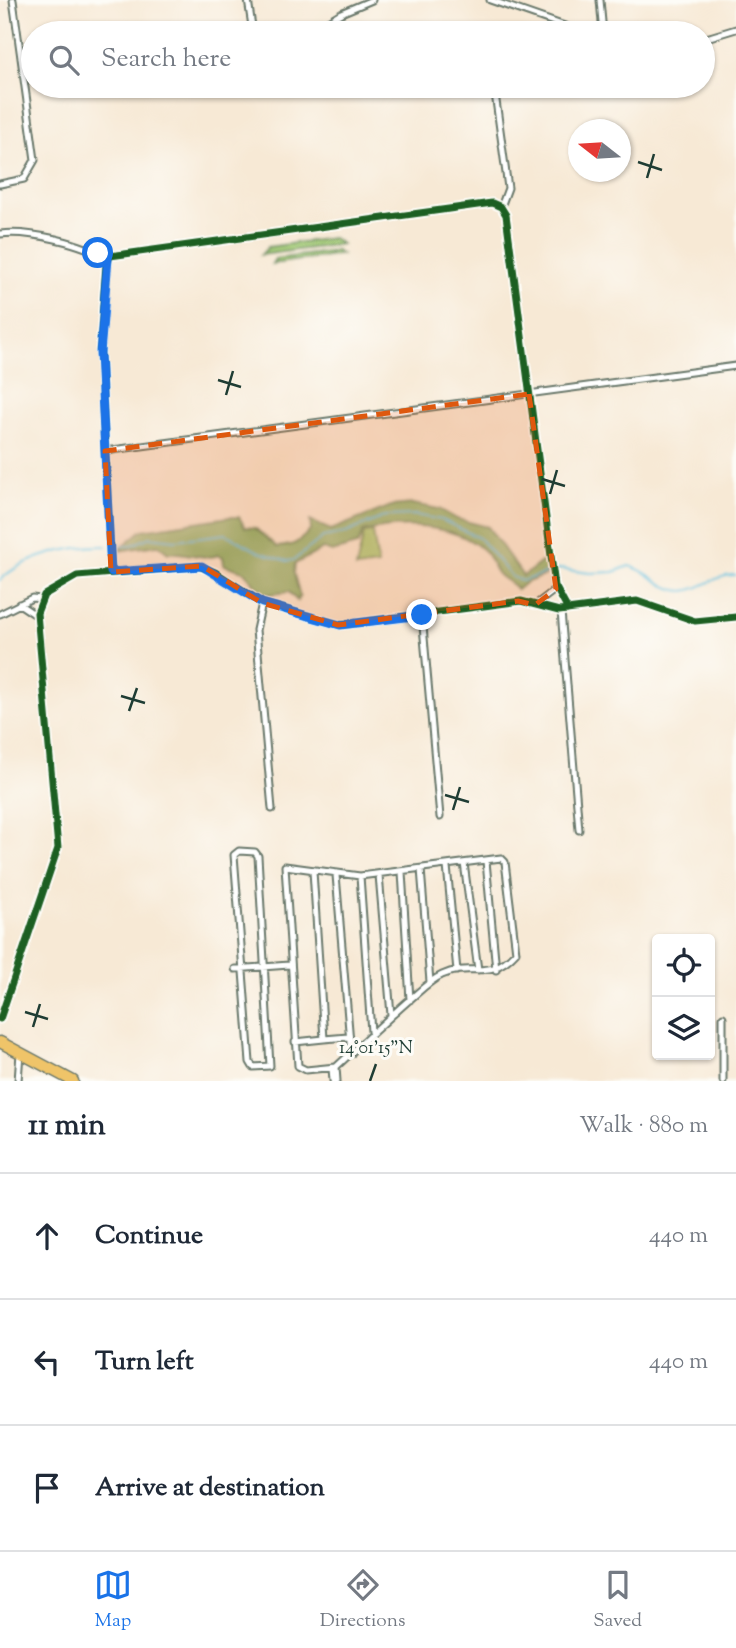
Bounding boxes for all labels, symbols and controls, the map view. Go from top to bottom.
search box [21,21,715,98]
icon: search [45,41,83,79]
text: Search here [101,41,231,78]
north arrow [568,119,631,182]
route start [82,237,113,268]
route end [406,599,437,630]
map controls [652,934,715,1060]
button: locate [652,934,715,997]
button: layers [652,997,715,1060]
text: 14°01'15"N [339,1036,413,1062]
text: 11 min [28,1105,106,1148]
text: Walk · 880 m [579,1110,708,1143]
icon: ahead [28,1217,66,1255]
text: Continue [95,1218,203,1255]
text: 440 m [649,1220,708,1253]
icon: left [28,1343,66,1381]
text: Turn left [95,1344,194,1381]
text: 440 m [649,1346,708,1379]
icon: arrive [28,1469,66,1507]
text: Arrive at destination [95,1470,325,1507]
tab: Map [94,1566,132,1635]
tab: Directions [320,1566,405,1635]
tab: Saved [593,1566,642,1635]

